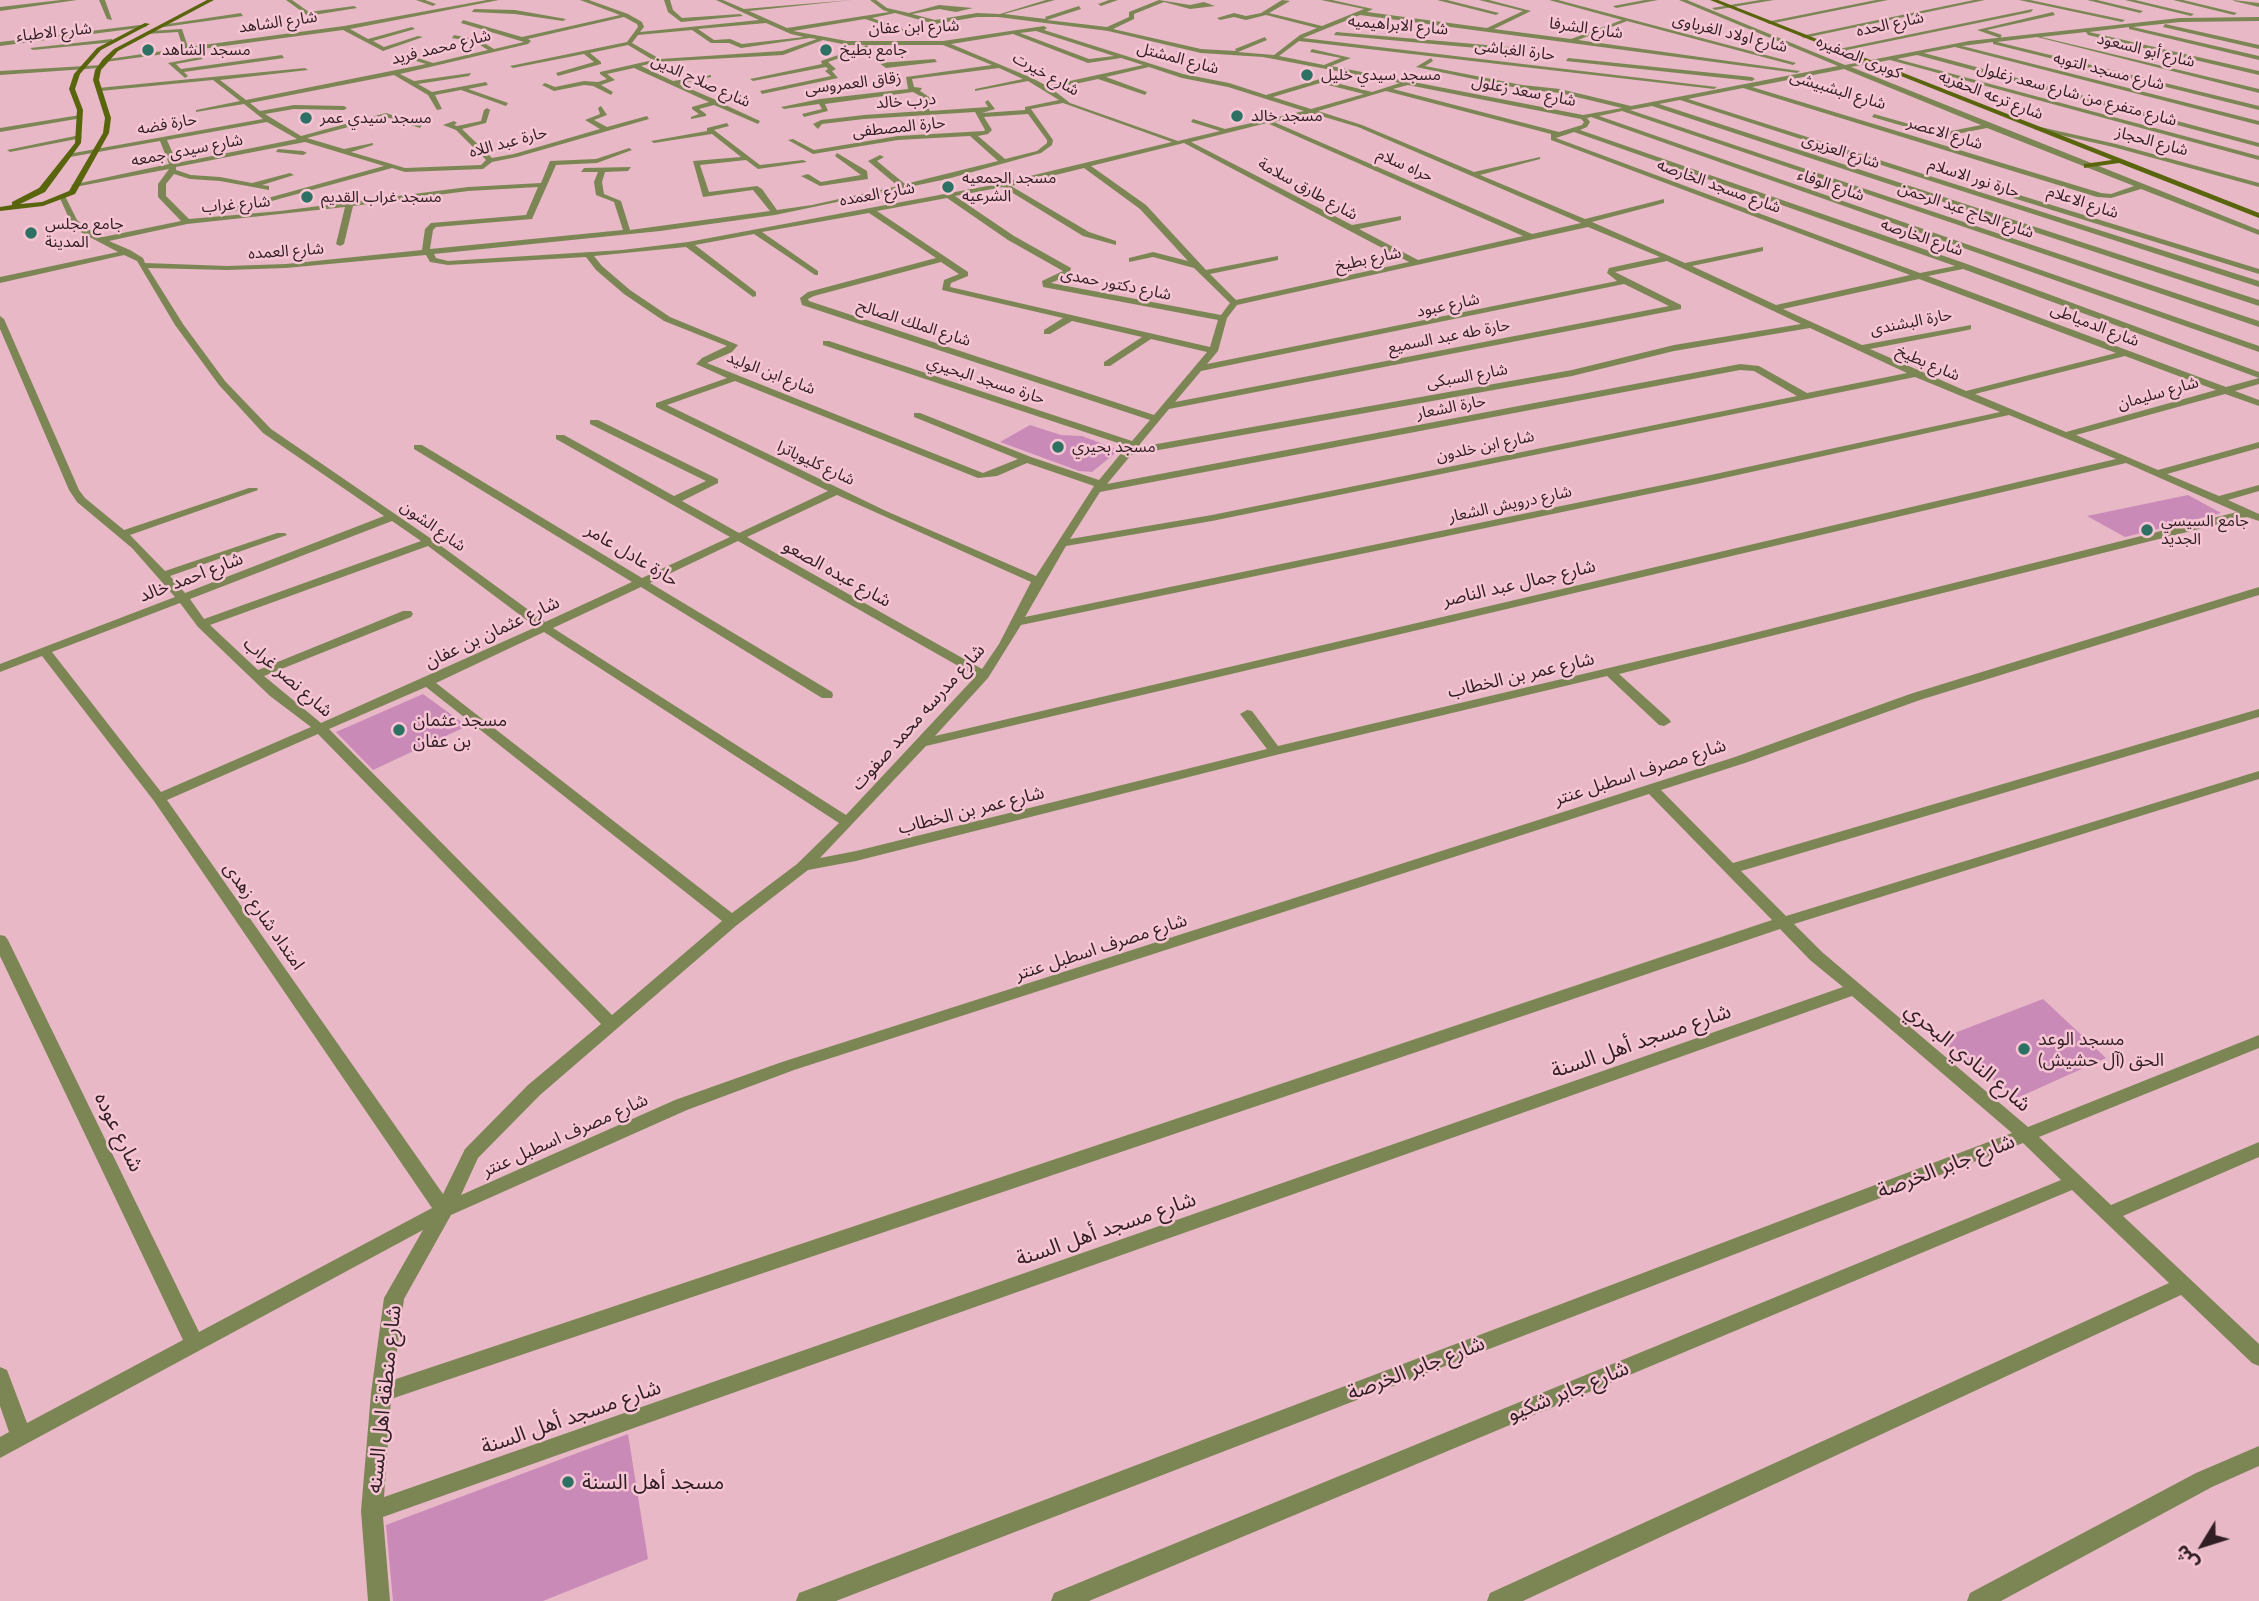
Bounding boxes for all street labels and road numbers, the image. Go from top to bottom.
street label: شارع الشاهد [237,7,319,37]
street label: شارع الحده [1855,7,1925,41]
street label: شارع اولاد الغرباوى [1671,9,1789,57]
street label: شارع الابراهيميه [1347,11,1449,39]
street label: شارع الشرفا [1548,13,1624,43]
street label: شارع ابن عفان [868,16,960,38]
street label: شارع الاطباء [15,18,93,46]
street label: شارع محمد فريد [389,25,493,69]
street label: شارع أبو السعود [2095,29,2197,71]
street label: كوبرى الصفيره [1814,31,1904,83]
street label: حارة الغباشى [1474,36,1556,64]
street label: شارع المشتل [1135,38,1221,78]
street label: شارع خيرت [1009,48,1083,100]
street label: شارع مسجد التوبه [2052,48,2166,94]
street label: شارع صلاح الدين [648,51,754,111]
street label: شارع متفرع من شارع سعد زغلول [1975,58,2179,130]
street label: شارع البشبيشى [1788,66,1888,114]
street label: شارع ترعه الحفريه [1936,66,2046,124]
street label: زقاق العمروسى [804,68,902,98]
street label: شارع سعد زعلول [1470,71,1578,111]
street label: درب خالد [875,89,937,113]
street label: حارة فضه [136,109,198,139]
street label: شارع الاعصر [1905,112,1985,154]
street label: حارة المصطفى [852,113,946,141]
street label: حارة عبد اللاه [467,122,549,162]
street label: شارع الحجاز [2114,122,2190,160]
street label: شارع العزيرى [1800,129,1882,173]
street label: شارع سيدى جمعه [130,130,244,170]
street label: حراه سلام [1374,144,1436,186]
street label: شارع طارق سلامة [1255,154,1361,224]
street label: حارة نور الاسلام [1926,154,2022,202]
street label: شارع مسجد الخارصه [1654,155,1784,217]
street label: شارع الوفاء [1795,165,1867,205]
street label: شارع العمده [838,178,916,210]
street label: شارع الحاج عبد الرحمن [1895,178,2037,242]
street label: شارع الاعلام [2045,181,2121,223]
street label: شارع غراب [201,191,271,217]
street label: شارع الخارصه [1878,214,1966,260]
street label: شارع العمده [248,239,324,263]
street label: شارع بطيخ [1333,243,1403,275]
street label: شارع دكتور حمدى [1059,264,1173,304]
street label: شارع عبود [1415,289,1481,321]
street label: شارع الملك الصالح [855,296,973,350]
street label: شارع الدمياطى [2048,299,2142,351]
street label: حارة البشندى [1868,305,1954,339]
street label: حارة طه عبد السميع [1386,315,1512,357]
street label: شارع بطيخ [1893,341,1963,385]
street label: شارع ابن الوليد [724,347,818,399]
street label: حارة مسجد البحيري [925,352,1047,408]
street label: شارع السبكى [1425,359,1509,393]
street label: شارع سليمان [2115,372,2201,414]
street label: حارة الشعار [1415,391,1487,423]
street label: شارع ابن خلدون [1434,426,1536,466]
street label: شارع كليوباترا [774,437,858,489]
street label: شارع درويش الشعار [1447,482,1573,526]
street label: شارع الشون [397,497,469,555]
street label: حارة عادل عامر [582,519,682,591]
street label: شارع عبده الصعو [779,534,895,612]
street label: شارع احمد خالد [136,547,246,607]
street label: شارع جمال عبد الناصر [1440,555,1598,611]
street label: شارع عثمان بن عفان [421,591,563,673]
street label: شارع نصر غراب [239,632,337,722]
street label: شارع مدرسه محمد صفوت [847,639,989,795]
street label: شارع عمر بن الخطاب [1446,648,1596,702]
street label: شارع مصرف اسطبل عنتر [1551,734,1729,810]
street label: شارع عمر بن الخطاب [896,781,1046,839]
street label: امتداد شارع زهدى [219,858,309,974]
street label: شارع مصرف اسطبل عنتر [1012,909,1190,985]
street label: شارع النادي البحري [1900,997,2036,1117]
street label: شارع مسجد أهل السنة [1548,998,1734,1084]
street label: شارع عوده [89,1088,149,1176]
street label: شارع مصرف اسطبل عنتر [479,1089,651,1181]
street label: شارع جابر الخرصة [1874,1128,2018,1204]
street label: شارع مسجد أهل السنة [1013,1186,1199,1272]
street label: شارع منطقة اهل السنه [362,1304,406,1494]
street label: شارع جابر الخرصة [1344,1330,1488,1406]
street label: شارع جابر شكيو [1503,1355,1633,1427]
street label: شارع مسجد أهل السنة [478,1374,664,1460]

